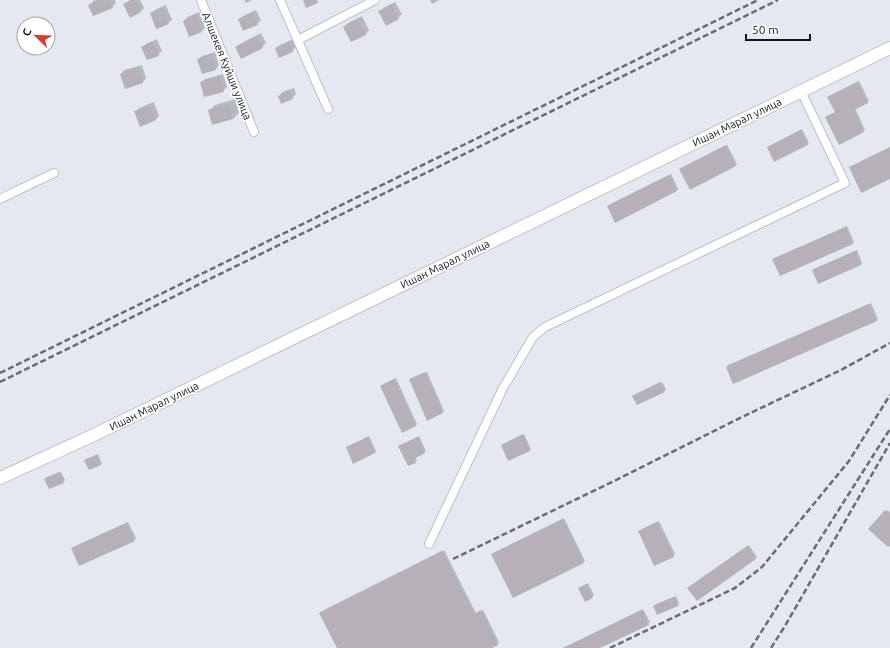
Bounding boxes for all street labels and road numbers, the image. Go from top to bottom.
street label: Алшекея Куйши улица [200,10,254,122]
street label: Ишан Марал улица [690,95,784,149]
street label: Ишан Марал улица [398,237,492,291]
street label: Ишан Марал улица [107,379,201,433]

